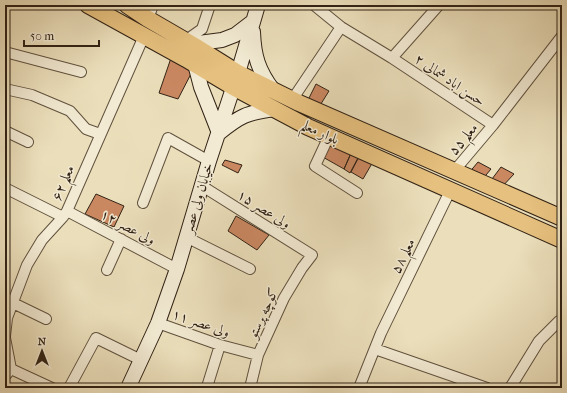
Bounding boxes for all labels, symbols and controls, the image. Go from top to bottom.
scale bar [24,22,99,48]
text: 50 m [30,29,54,43]
street label: حسن اباد شمالی ۲ [411,50,488,111]
street label: بلوار معلم [296,116,342,154]
street label: معلم ۵۵ [445,119,486,162]
street label: خیابان ولی عصر [179,161,218,238]
street label: معلم ۶۲ [48,163,84,206]
street label: ولی عصر ۱۵ [234,186,294,233]
street label: ولی عصر ۱۲ [97,206,158,249]
street label: معلم ۵۸ [387,236,424,279]
street label: کوچه پرستو [243,285,283,343]
street label: ولی عصر ۱۱ [170,305,232,342]
north arrow [22,331,62,371]
text: N [38,335,47,348]

